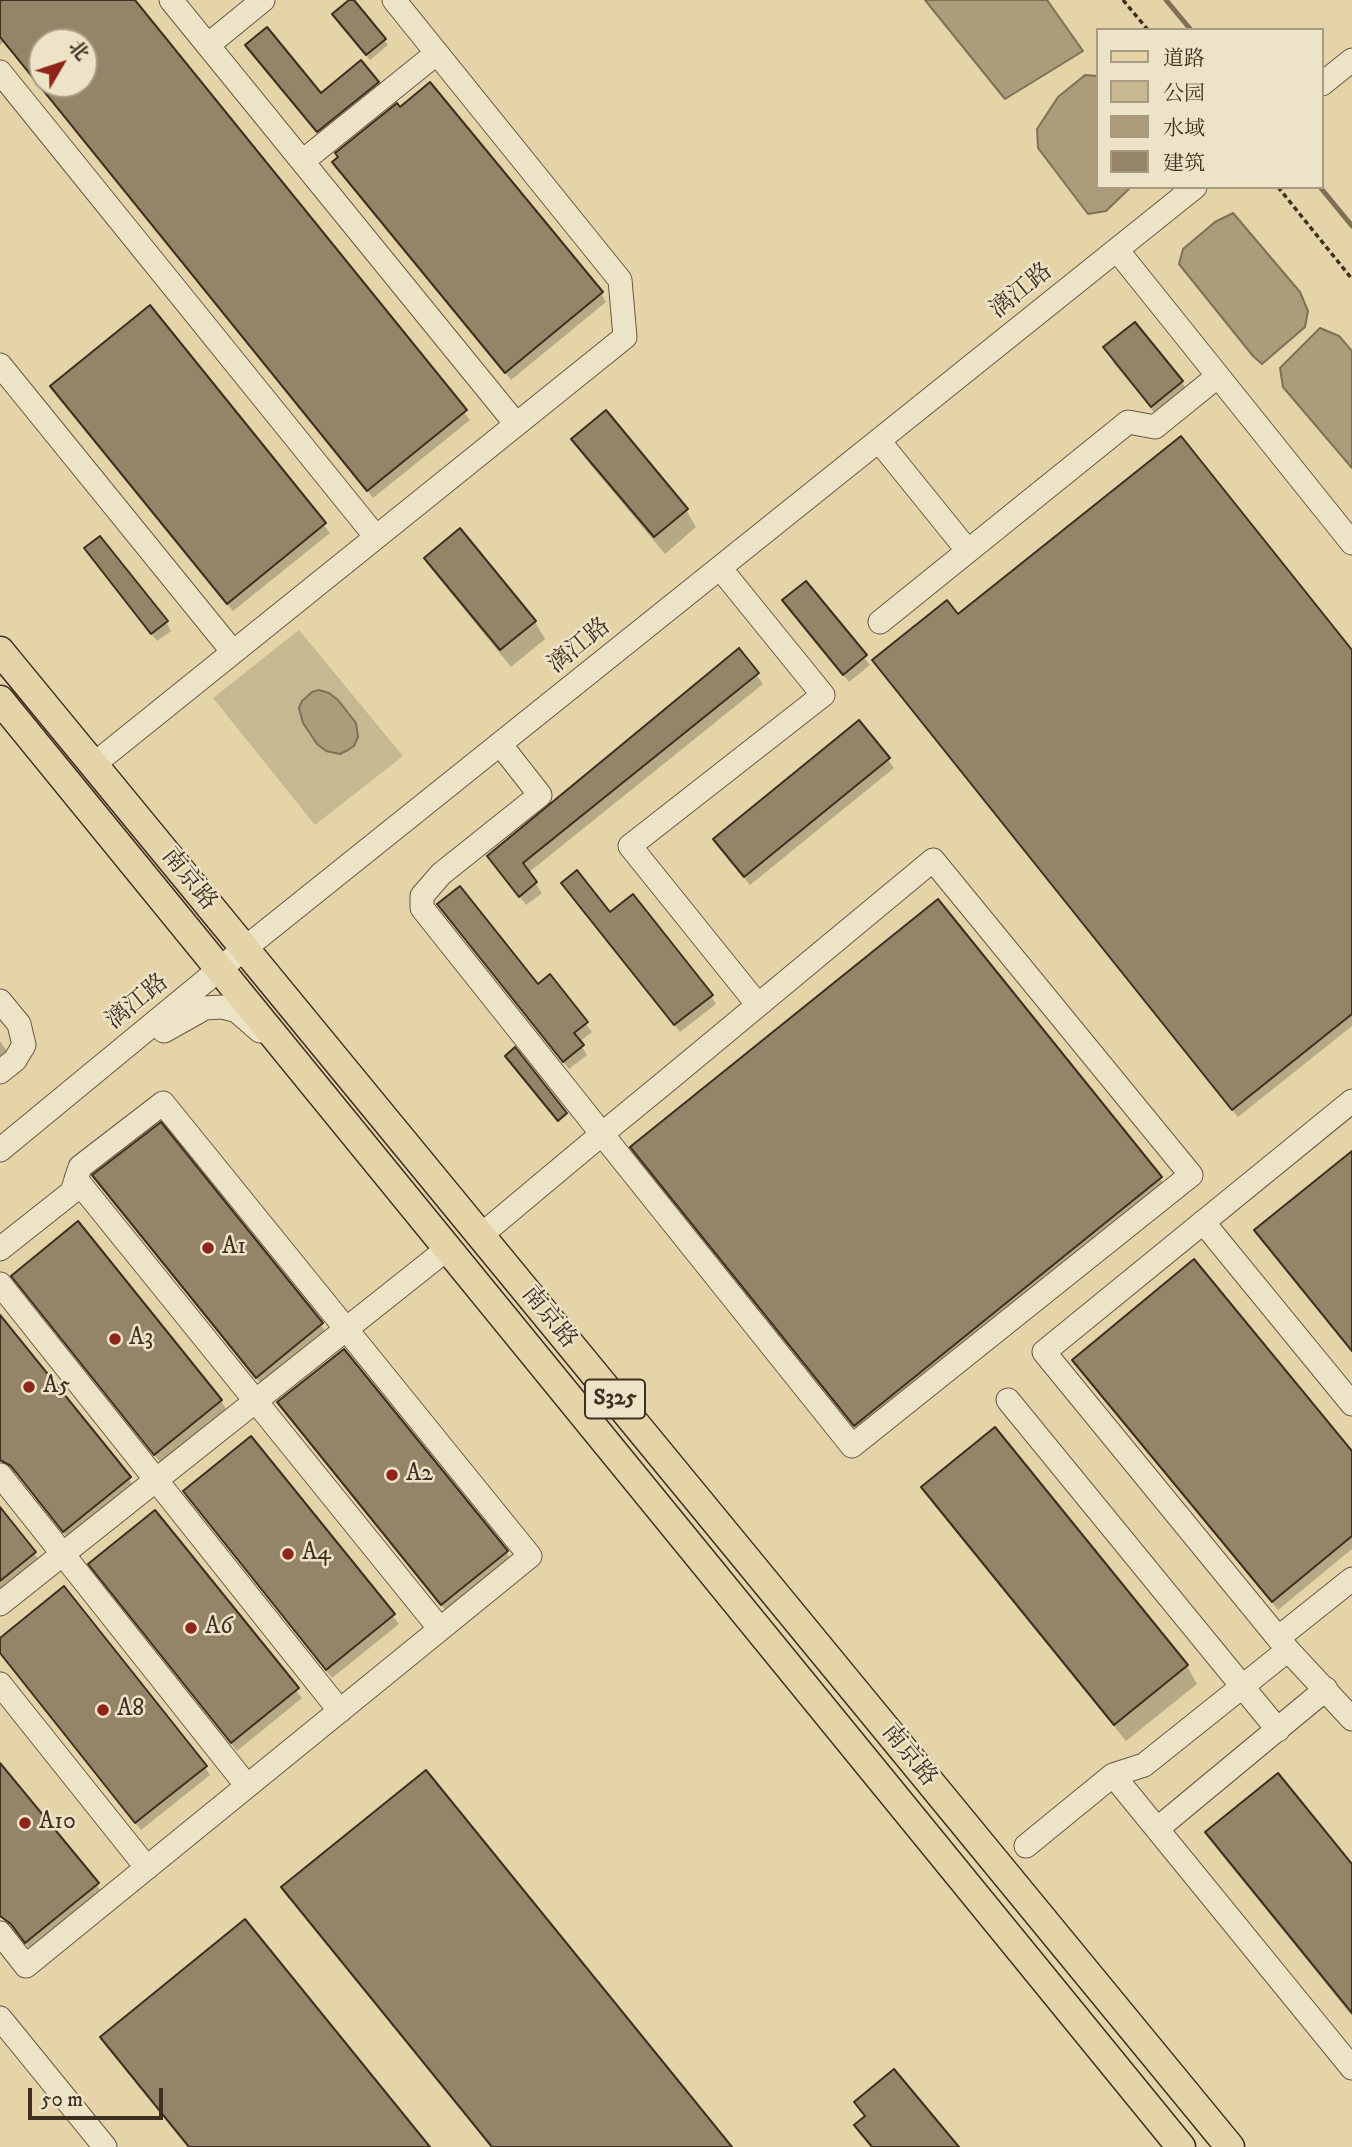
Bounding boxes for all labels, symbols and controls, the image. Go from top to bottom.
north arrow [28,28,98,98]
legend [1096,28,1324,189]
text: 北 [63,36,93,65]
text: 道路 [1163,46,1205,72]
text: 公园 [1163,81,1205,107]
text: 水域 [1163,116,1205,142]
text: 建筑 [1163,151,1205,177]
street label: 漓江路 [985,258,1059,326]
street label: 漓江路 [543,613,617,681]
street label: 南京路 [154,843,222,917]
street label: 漓江路 [101,969,175,1037]
place label: A1 [222,1234,246,1262]
marker: A1 [200,1240,216,1256]
street label: 南京路 [514,1281,582,1355]
place label: A3 [129,1325,153,1353]
marker: A3 [107,1331,123,1347]
place label: A5 [43,1373,70,1401]
marker: A5 [21,1379,37,1395]
road number: S325 [585,1380,645,1418]
place label: A2 [406,1461,433,1489]
marker: A2 [384,1467,400,1483]
place label: A4 [302,1540,331,1568]
marker: A4 [280,1546,296,1562]
place label: A6 [205,1614,233,1642]
marker: A6 [183,1620,199,1636]
place label: A8 [117,1696,144,1724]
marker: A8 [95,1702,111,1718]
street label: 南京路 [874,1719,942,1793]
place label: A10 [39,1809,76,1837]
marker: A10 [17,1815,33,1831]
scale bar [32,2074,166,2118]
text: 50 m [41,2087,83,2113]

